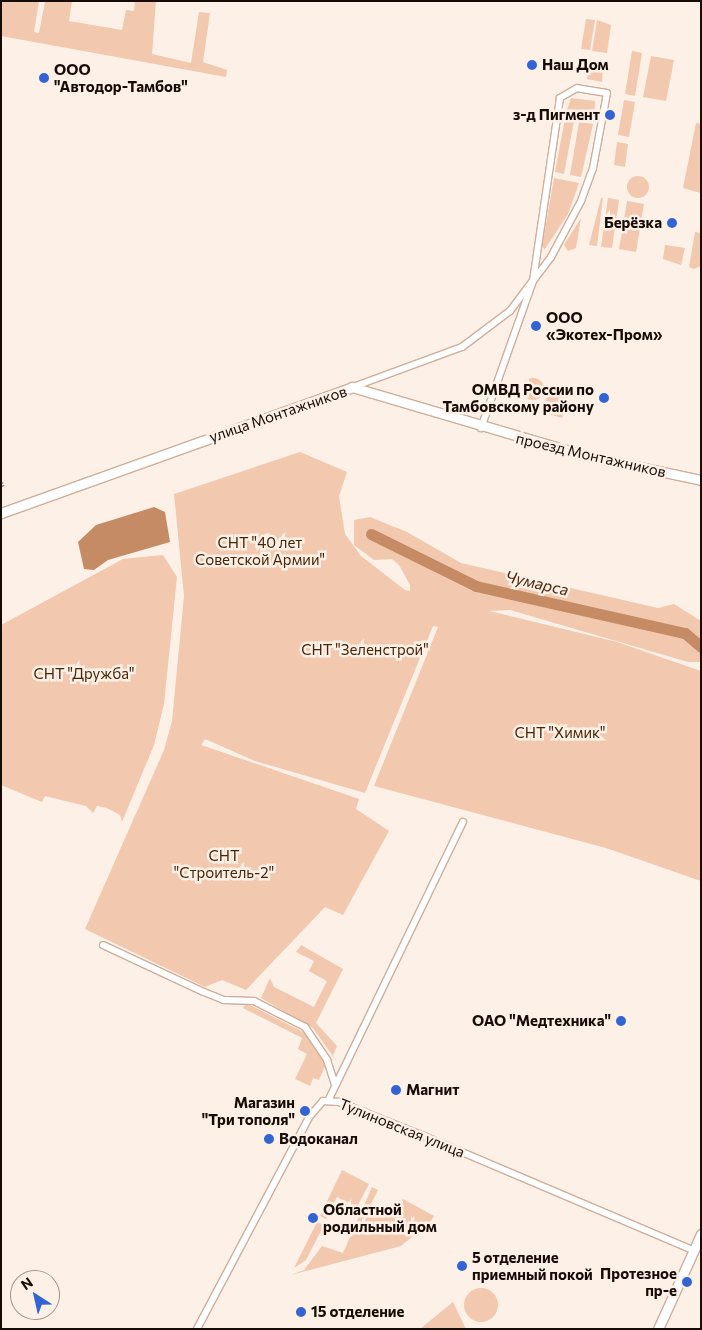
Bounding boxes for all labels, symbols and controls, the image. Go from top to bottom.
place label: Наш Дом [542,56,609,74]
marker: Наш Дом [526,59,538,71]
place label: ООО "Автодор-Тамбов" [54,60,188,95]
marker: ООО "Автодор-Тамбов" [38,72,50,84]
place label: з-д Пигмент [513,106,600,124]
marker: з-д Пигмент [604,109,616,121]
place label: Берёзка [604,214,662,232]
marker: Берёзка [666,217,678,229]
place label: ООО «Экотех-Пром» [546,308,662,343]
marker: ООО «Экотех-Пром» [530,320,542,332]
place label: ОМВД России по Тамбовскому району [443,380,594,415]
street label: улица Монтажников [207,382,349,446]
marker: ОМВД России по Тамбовскому району [598,392,610,404]
street label: проезд Монтажников [514,429,668,481]
park label: СНТ "40 лет Советской Армии" [195,533,325,568]
water label: Чумарса [504,566,570,600]
park label: СНТ "Зеленстрой" [301,641,429,659]
park label: СНТ "Дружба" [33,665,135,683]
park label: СНТ "Химик" [514,724,606,742]
park label: СНТ "Строитель-2" [174,846,274,881]
place label: ОАО "Медтехника" [472,1012,611,1030]
marker: ОАО "Медтехника" [615,1015,627,1027]
place label: Магнит [406,1081,459,1099]
marker: Магнит [390,1084,402,1096]
place label: Магазин "Три тополя" [202,1093,295,1128]
street label: Тулиновская улица [337,1095,467,1161]
marker: Магазин "Три тополя" [299,1105,311,1117]
place label: Водоканал [279,1130,358,1148]
marker: Водоканал [263,1133,275,1145]
place label: Областной родильный дом [323,1200,437,1235]
marker: Областной родильный дом [307,1212,319,1224]
place label: 5 отделение приемный покой [472,1248,593,1283]
marker: 5 отделение приемный покой [456,1260,468,1272]
place label: Протезное пр-е [600,1264,677,1299]
north arrow [10,1270,60,1320]
text: N [18,1273,36,1293]
marker: Протезное пр-е [681,1276,693,1288]
place label: 15 отделение [311,1303,404,1321]
marker: 15 отделение [295,1306,307,1318]

